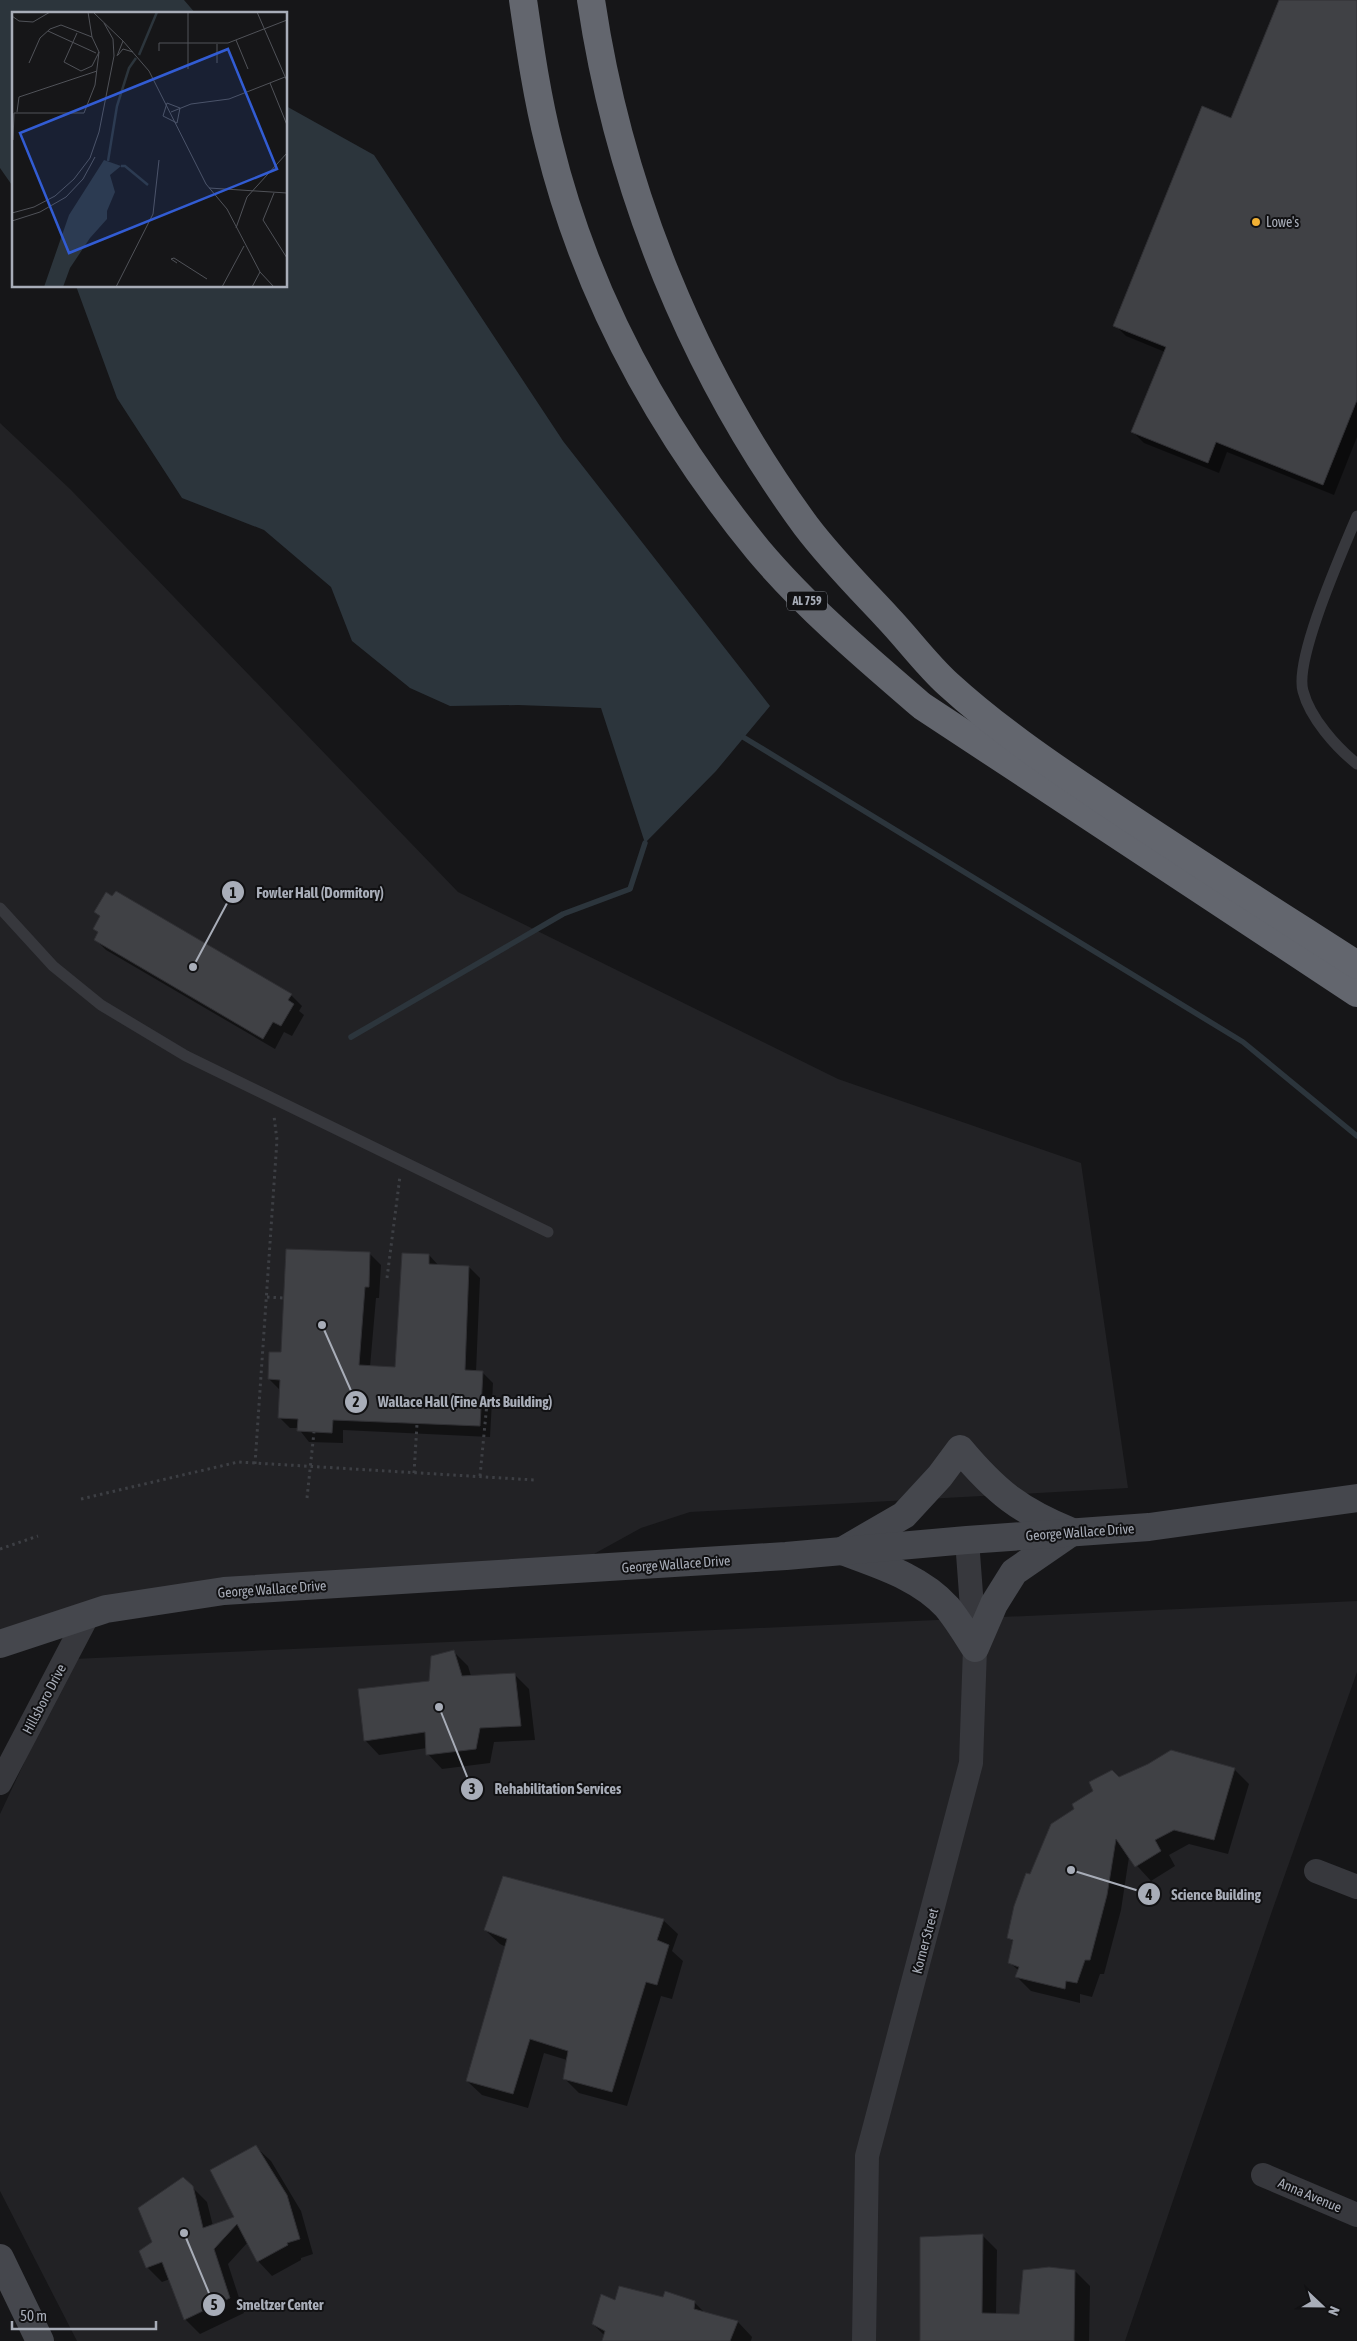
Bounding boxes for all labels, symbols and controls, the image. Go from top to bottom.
inset map [12,12,288,288]
place label: Lowe's [1266,214,1299,230]
marker: Lowe's [1250,216,1262,228]
road number: AL 759 [787,592,827,610]
callout: Fowler Hall (Dormitory) [221,877,394,907]
text: 1 [229,884,237,901]
text: Fowler Hall (Dormitory) [256,884,384,901]
callout: Wallace Hall (Fine Arts Building) [343,1387,563,1417]
text: 2 [352,1393,360,1410]
text: Wallace Hall (Fine Arts Building) [377,1393,552,1410]
street label: George Wallace Drive [1025,1520,1135,1544]
street label: George Wallace Drive [621,1552,731,1576]
street label: George Wallace Drive [217,1577,327,1601]
street label: Hillsboro Drive [19,1661,69,1737]
callout: Rehabilitation Services [459,1774,631,1804]
text: 3 [468,1780,476,1797]
text: Rehabilitation Services [495,1780,622,1797]
callout: Science Building [1136,1879,1271,1909]
text: 4 [1144,1886,1153,1903]
text: Science Building [1171,1886,1261,1903]
street label: Korner Street [909,1906,941,1976]
street label: Anna Avenue [1276,2174,1344,2216]
north arrow [1297,2281,1347,2331]
callout: Smeltzer Center [202,2290,334,2320]
text: 5 [210,2296,218,2313]
text: Smeltzer Center [237,2296,324,2313]
scale bar [12,2298,156,2330]
text: N [1325,2304,1343,2318]
text: 50 m [20,2307,47,2324]

